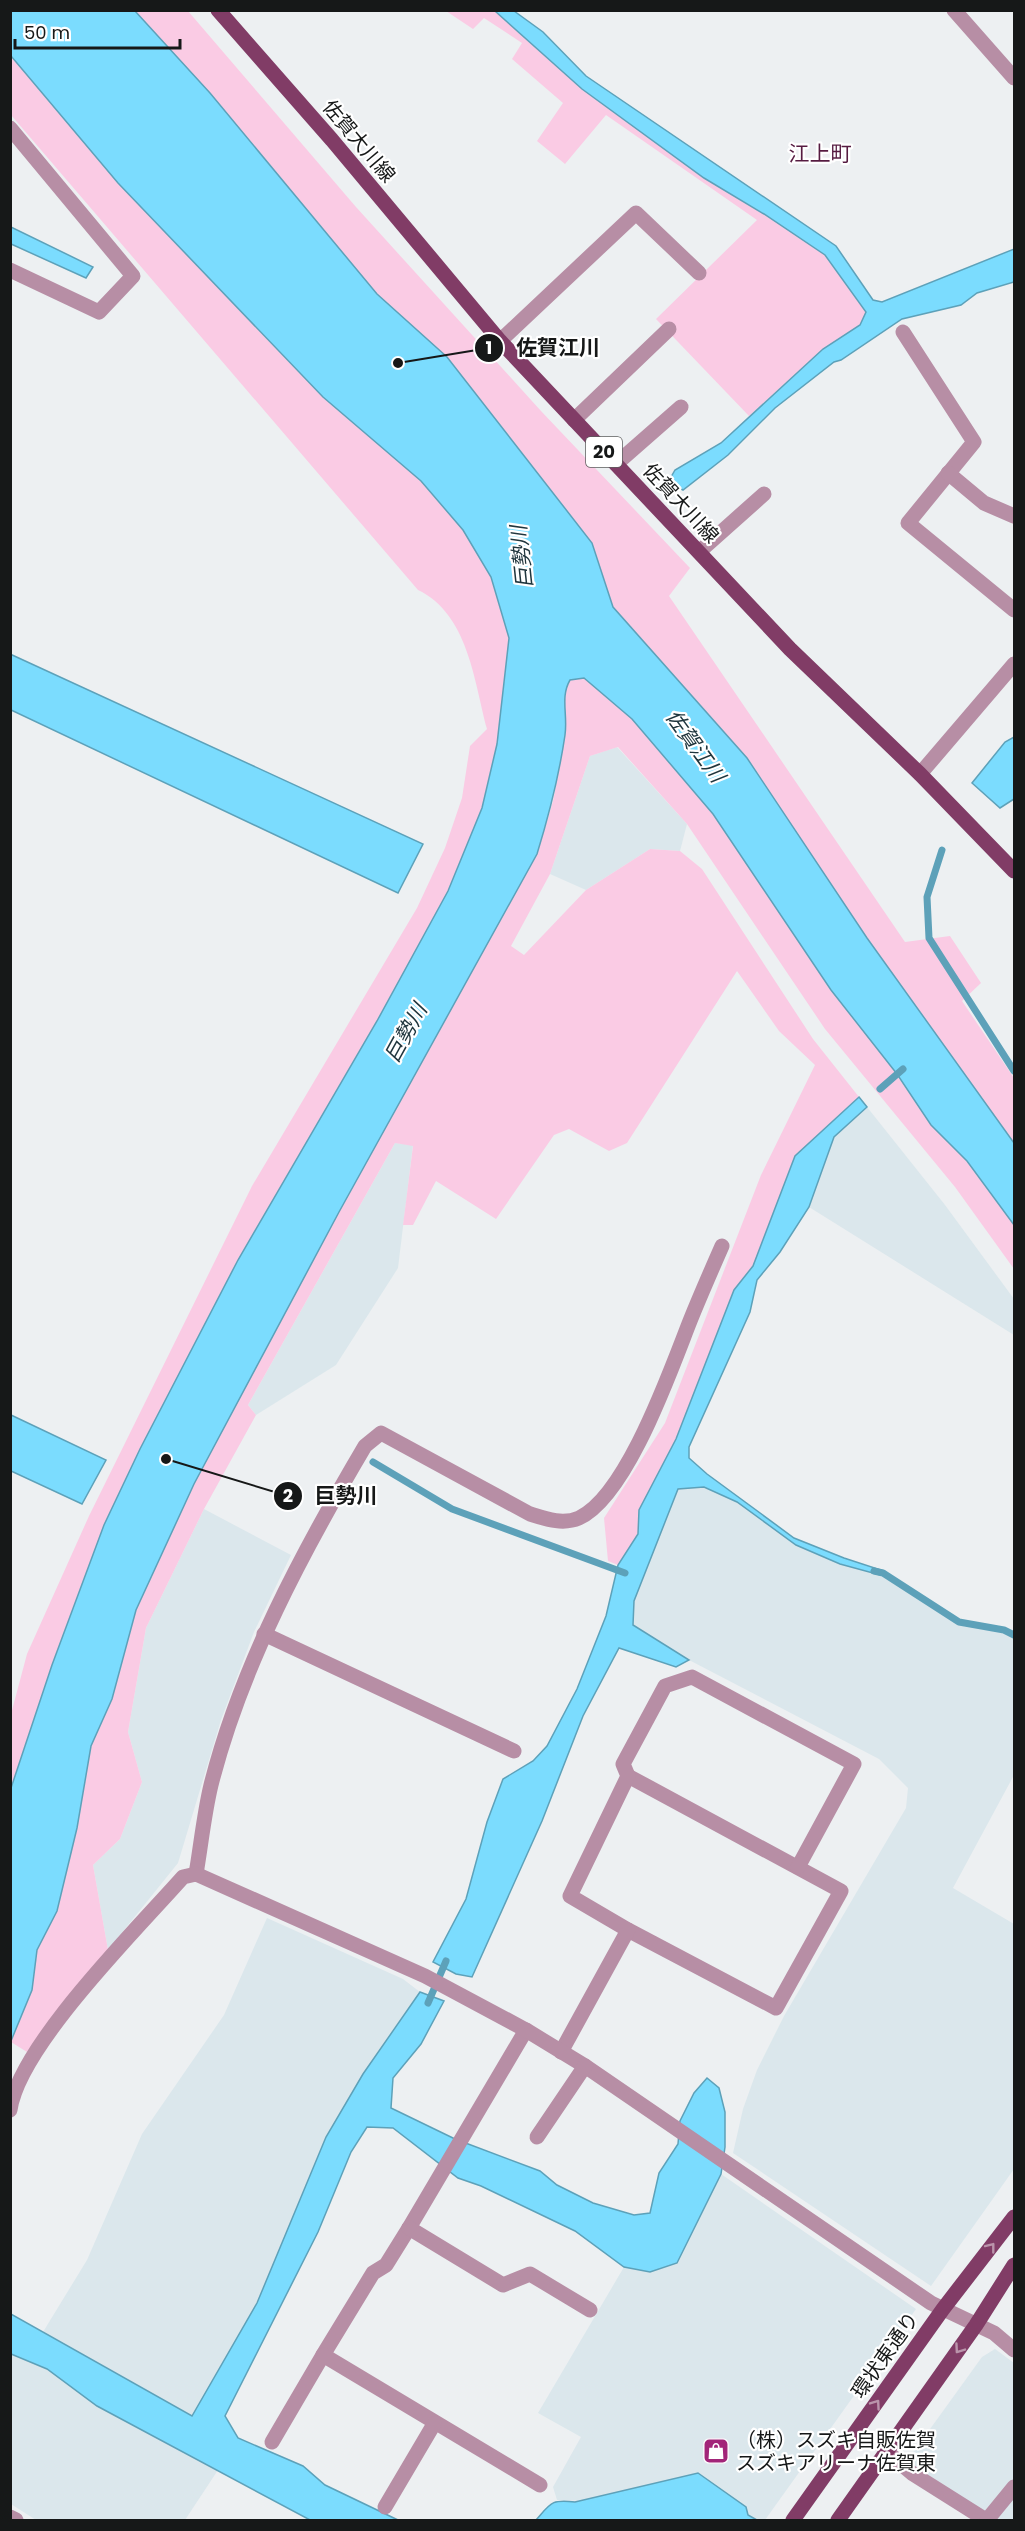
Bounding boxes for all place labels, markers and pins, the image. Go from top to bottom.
callout: 佐賀江川 [474,328,612,367]
callout: 巨勢川 [273,1476,390,1515]
place label: （株）スズキ自販佐賀 スズキアリーナ佐賀東 [736,2426,936,2477]
shop icon: （株）スズキ自販佐賀 スズキアリーナ佐賀東 [701,2436,731,2466]

